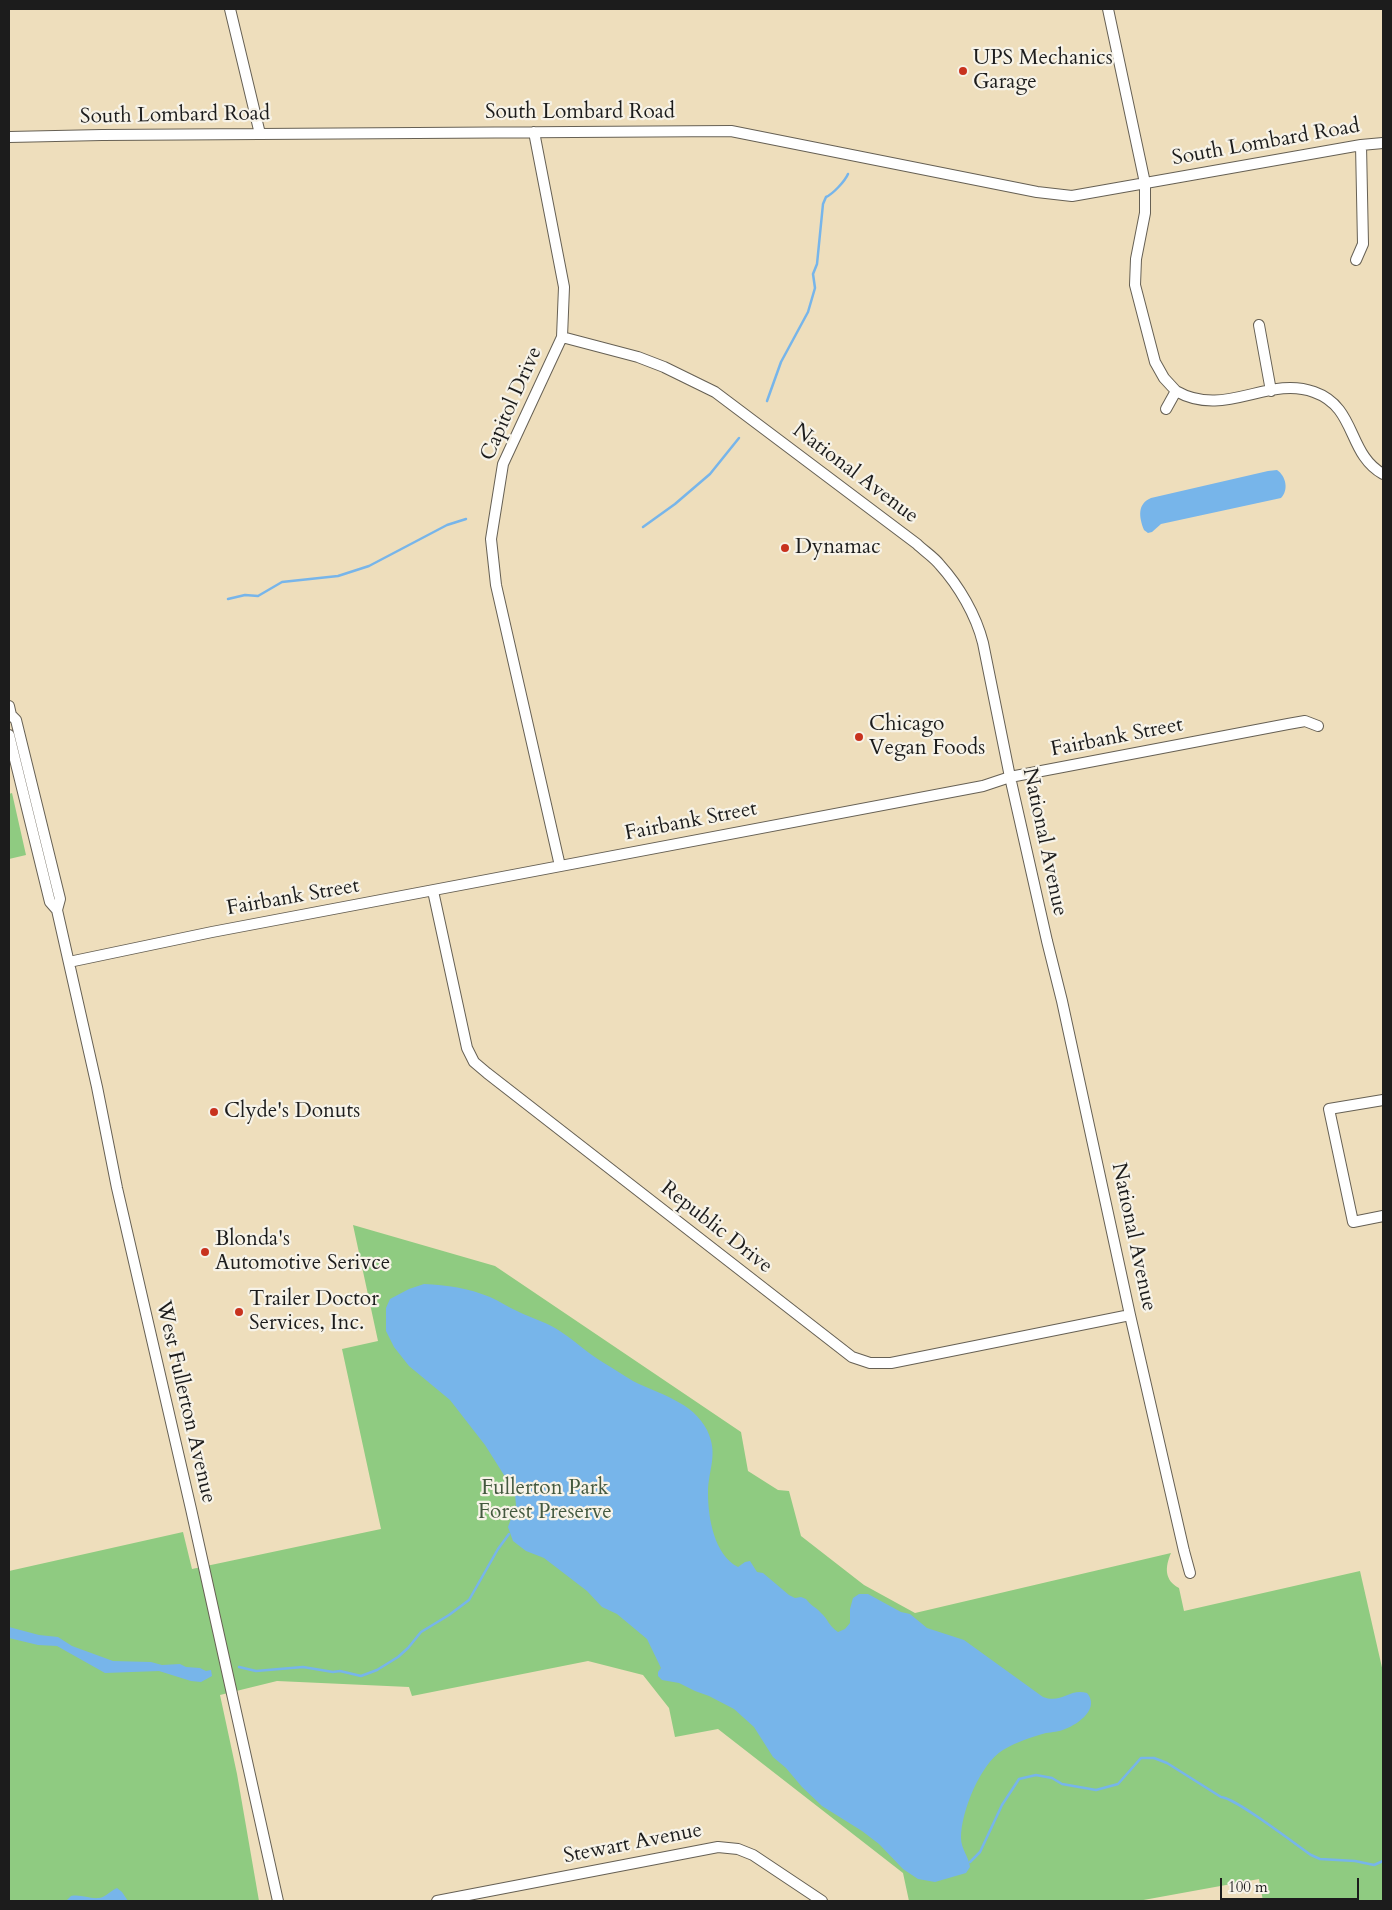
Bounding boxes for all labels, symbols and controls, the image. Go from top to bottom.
place label: UPS Mechanics Garage [973,46,1113,96]
marker: UPS Mechanics Garage [957,65,969,77]
street label: South Lombard Road [485,100,675,126]
street label: South Lombard Road [80,102,270,130]
street label: South Lombard Road [1170,114,1362,172]
street label: Capitol Drive [476,343,548,465]
street label: National Avenue [787,419,923,529]
place label: Dynamac [795,535,881,561]
marker: Dynamac [779,542,791,554]
place label: Chicago Vegan Foods [869,712,985,762]
street label: Fairbank Street [1049,713,1185,763]
marker: Chicago Vegan Foods [853,731,865,743]
street label: National Avenue [1016,766,1072,918]
street label: Fairbank Street [623,797,759,847]
street label: Fairbank Street [225,874,361,922]
place label: Clyde's Donuts [224,1099,360,1125]
marker: Clyde's Donuts [208,1106,220,1118]
street label: National Avenue [1105,1161,1161,1313]
street label: Republic Drive [655,1176,777,1280]
place label: Blonda's Automotive Serivce [215,1227,390,1277]
marker: Blonda's Automotive Serivce [199,1246,211,1258]
place label: Trailer Doctor Services, Inc. [249,1287,379,1337]
street label: West Fullerton Avenue [149,1298,221,1506]
marker: Trailer Doctor Services, Inc. [233,1306,245,1318]
park label: Fullerton Park Forest Preserve [478,1476,612,1526]
street label: Stewart Avenue [562,1818,704,1870]
scale bar [1222,1868,1361,1900]
text: 100 m [1228,1877,1268,1897]

